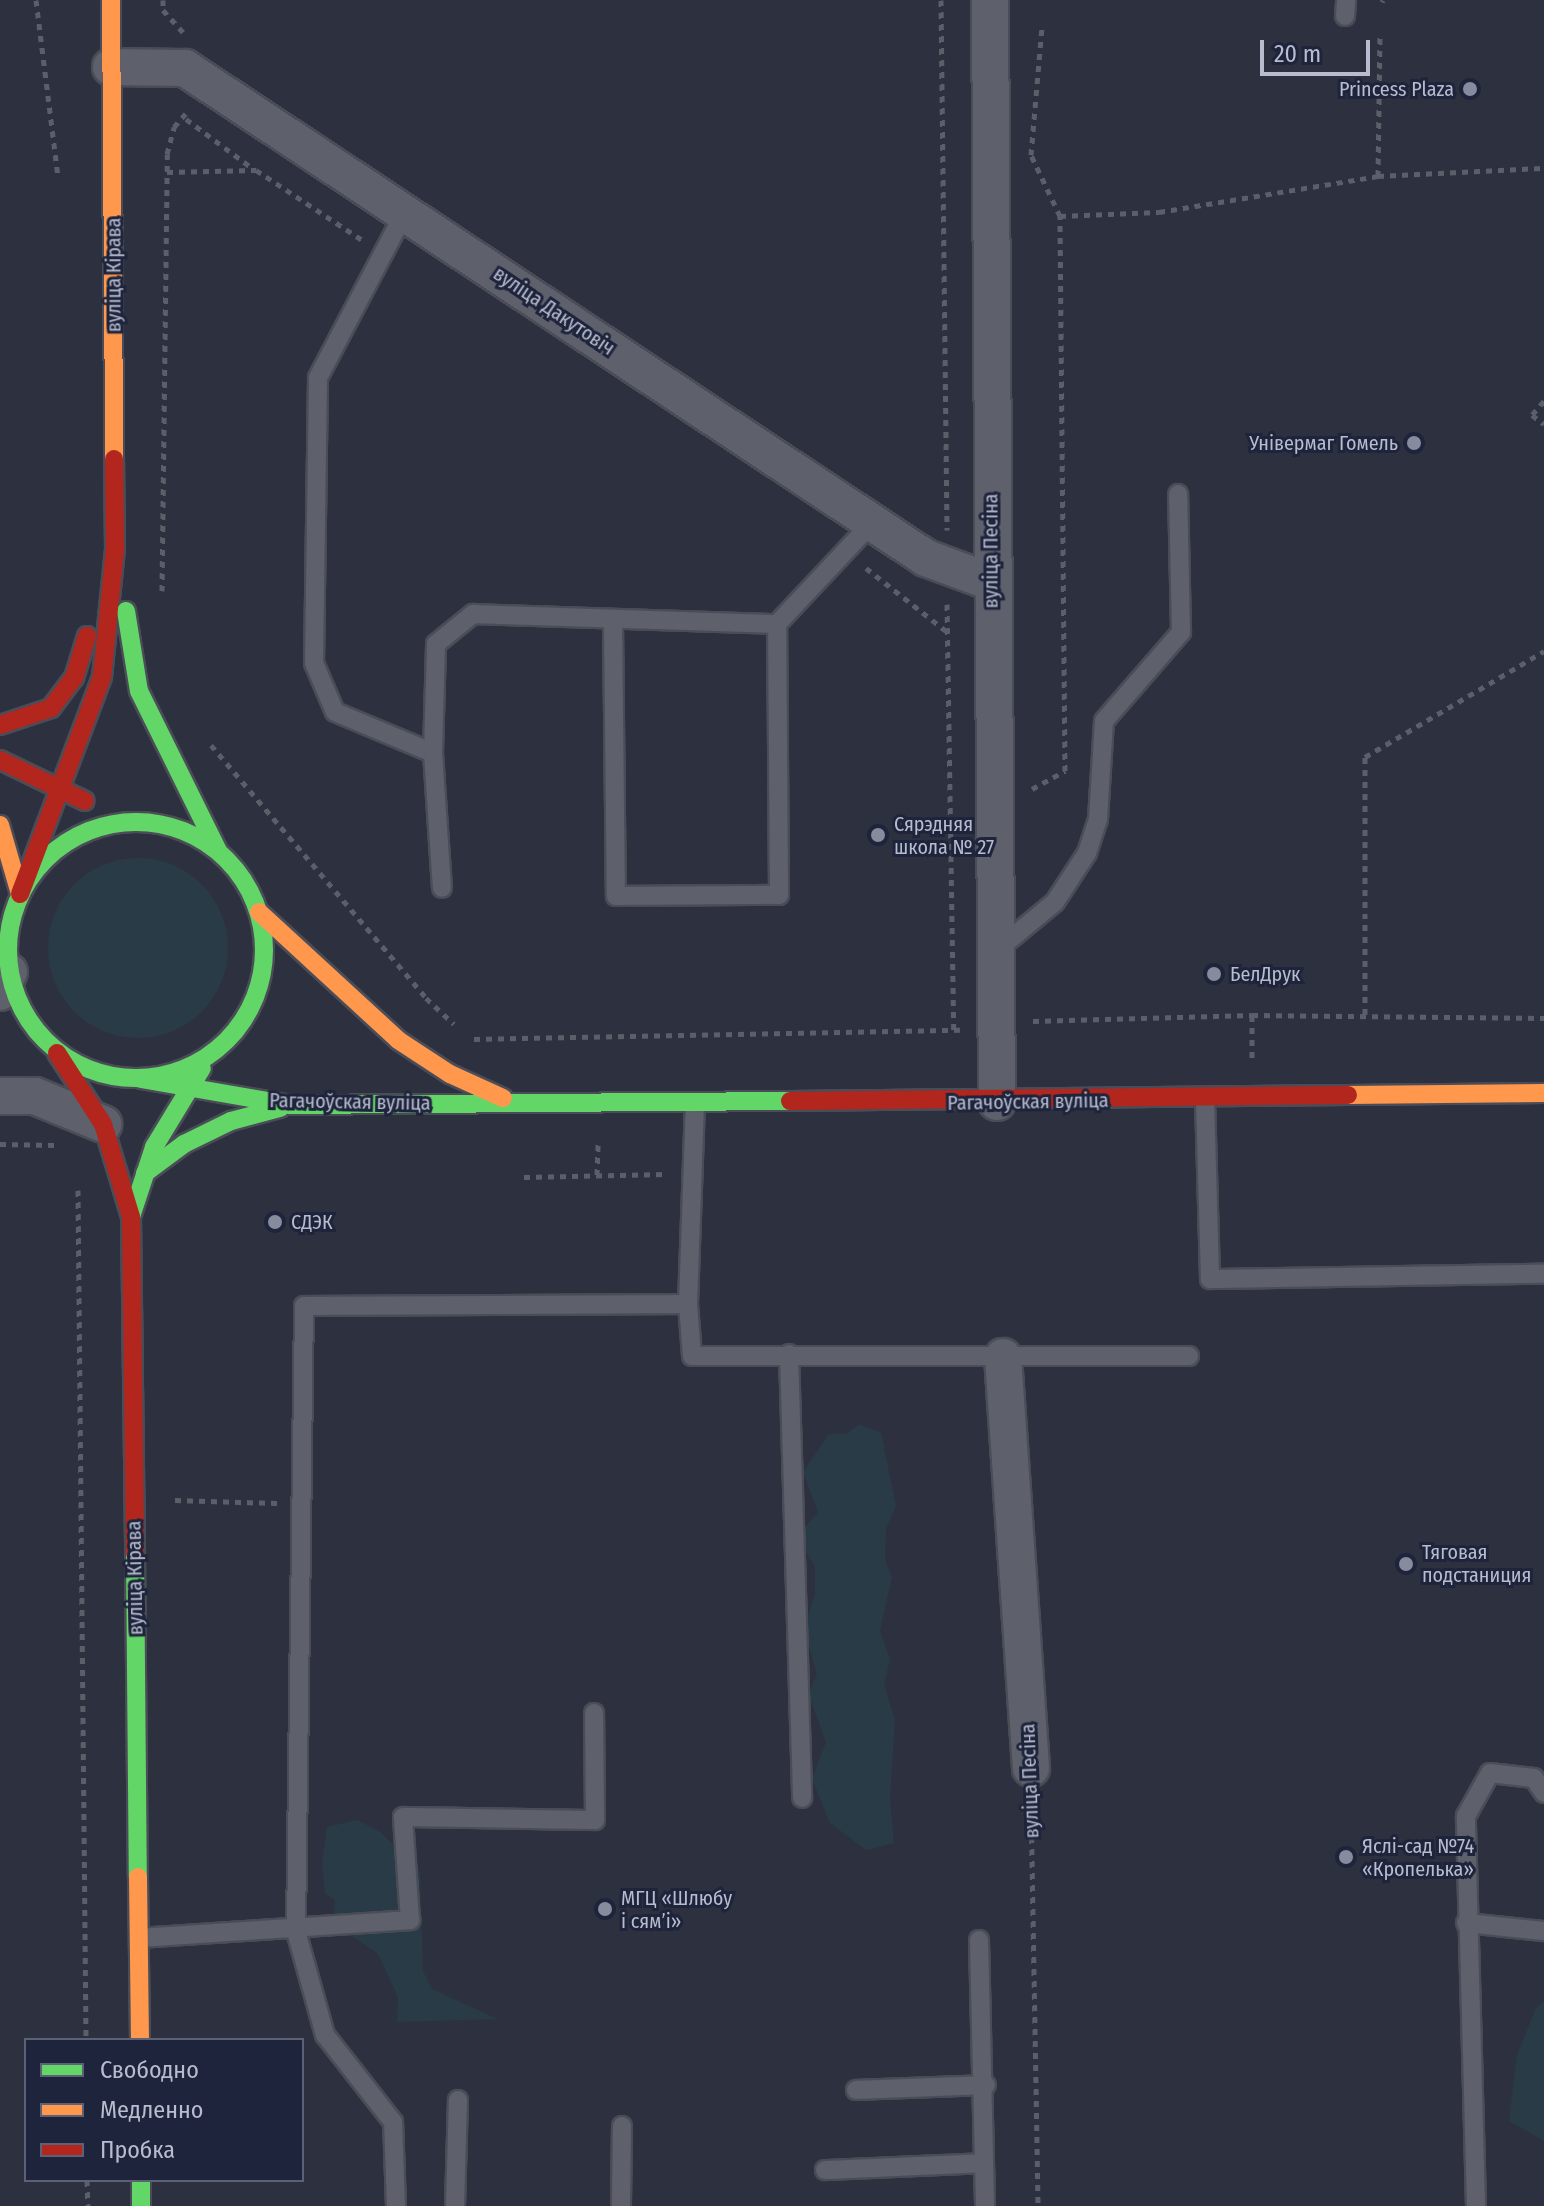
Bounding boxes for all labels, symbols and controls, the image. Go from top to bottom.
scale bar [1264,24,1374,74]
text: 20 m [1274,40,1321,68]
place label: Princess Plaza [1339,77,1454,101]
marker: Princess Plaza [1461,80,1479,98]
street label: вуліца Кірава [102,218,126,332]
street label: вуліца Дакутовіч [489,262,619,360]
place label: Універмаг Гомель [1249,431,1398,455]
marker: Універмаг Гомель [1405,434,1423,452]
street label: вуліца Песіна [979,494,1003,608]
place label: Сярэдняя школа № 27 [894,812,994,859]
marker: Сярэдняя школа № 27 [869,826,887,844]
place label: БелДрук [1230,962,1300,986]
marker: БелДрук [1205,965,1223,983]
street label: Рагачоўская вуліца [269,1089,431,1115]
street label: Рагачоўская вуліца [947,1089,1109,1115]
place label: СДЭК [291,1210,333,1234]
marker: СДЭК [266,1213,284,1231]
street label: вуліца Кірава [122,1521,148,1635]
place label: Тяговая подстаниция [1422,1540,1531,1587]
marker: Тяговая подстаниция [1397,1555,1415,1573]
street label: вуліца Песіна [1016,1723,1044,1839]
place label: Яслі-сад №74 «Кропелька» [1362,1834,1474,1881]
marker: Яслі-сад №74 «Кропелька» [1337,1848,1355,1866]
place label: МГЦ «Шлюбу і сямʼі» [621,1886,732,1933]
marker: МГЦ «Шлюбу і сямʼі» [596,1900,614,1918]
legend [24,2038,304,2182]
text: Свободно [100,2056,199,2084]
text: Медленно [100,2096,203,2124]
text: Пробка [100,2136,175,2164]

